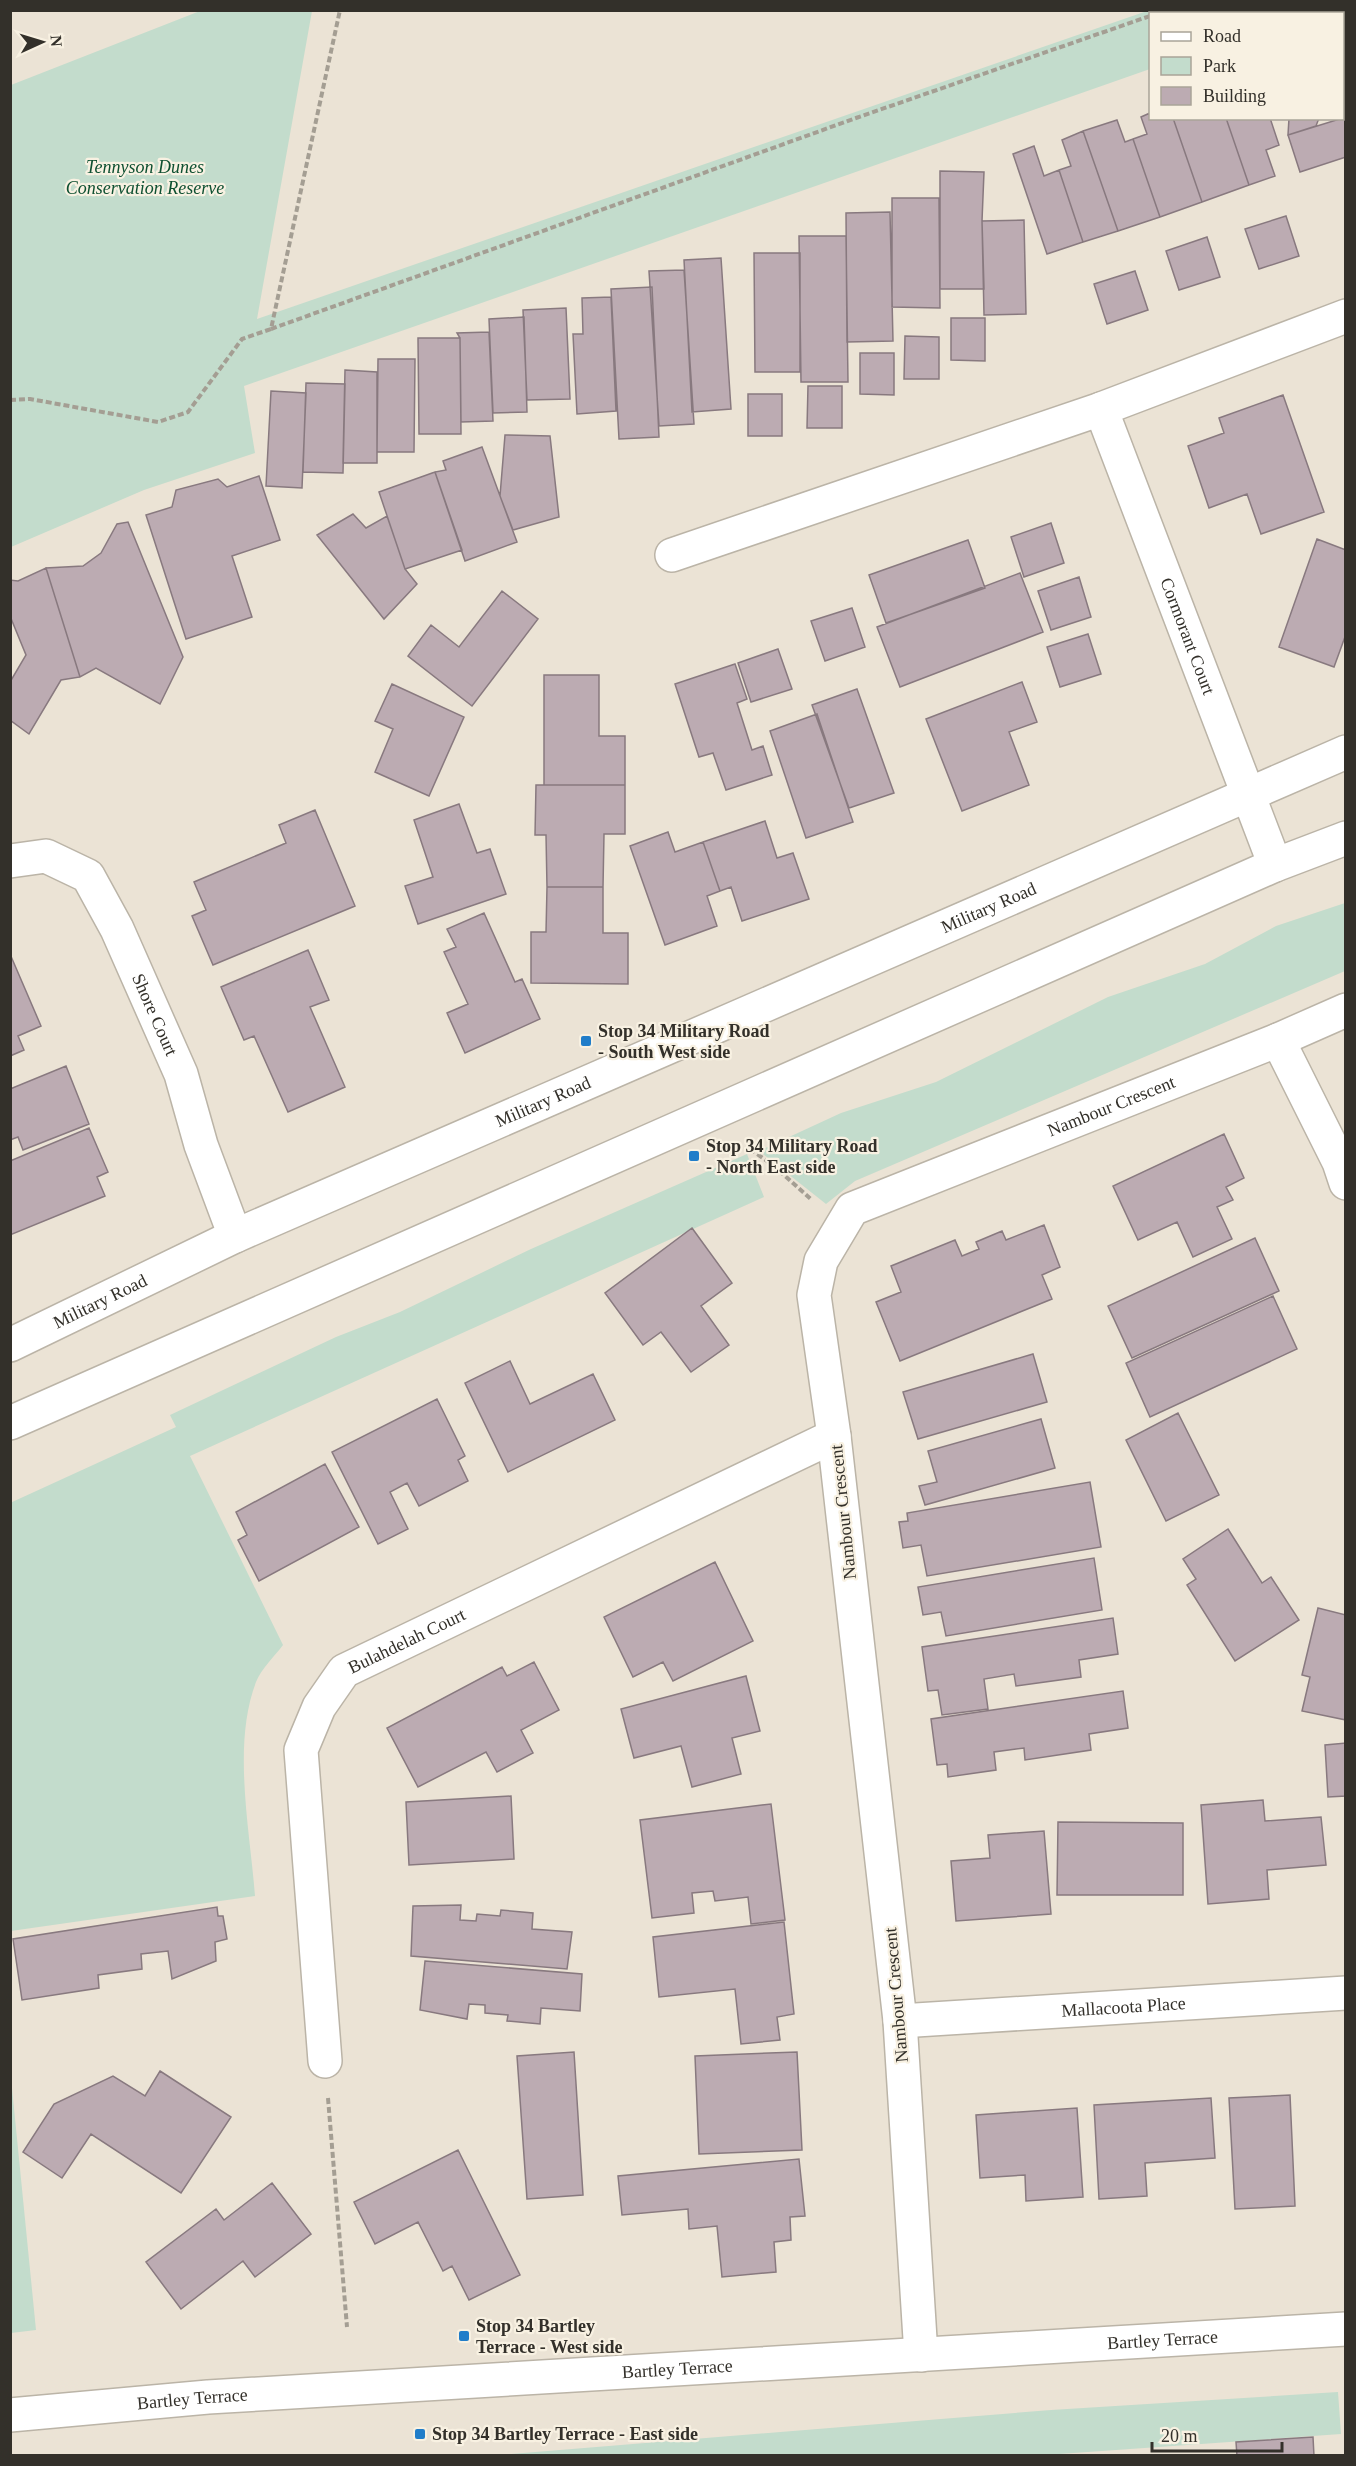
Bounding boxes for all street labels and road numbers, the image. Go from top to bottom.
street label: Cormorant Court [1156,575,1219,697]
street label: Military Road [938,878,1039,937]
street label: Shore Court [128,971,182,1059]
street label: Military Road [492,1072,594,1131]
street label: Nambour Crescent [1045,1072,1178,1140]
street label: Military Road [50,1270,150,1333]
street label: Nambour Crescent [826,1444,860,1580]
street label: Bulahdelah Court [345,1604,469,1677]
street label: Nambour Crescent [880,1927,912,2063]
street label: Mallacoota Place [1061,1993,1186,2021]
street label: Bartley Terrace [1106,2327,1218,2353]
street label: Bartley Terrace [621,2356,733,2382]
street label: Bartley Terrace [136,2385,248,2413]

